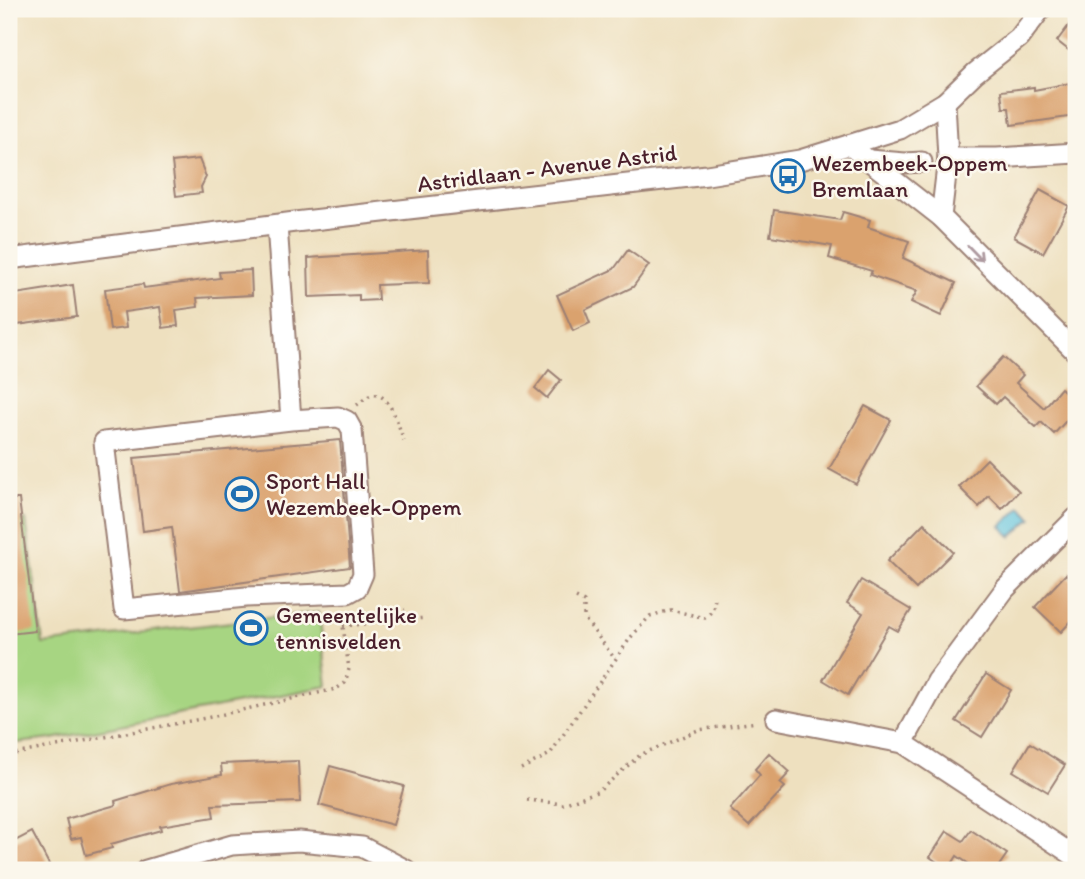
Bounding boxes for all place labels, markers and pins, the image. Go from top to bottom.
place label: Wezembeek-Oppem Bremlaan [812,149,1008,203]
bus stop icon: Wezembeek-Oppem Bremlaan [769,157,807,195]
place label: Sport Hall Wezembeek-Oppem [266,467,462,521]
sports icon: Sport Hall Wezembeek-Oppem [223,475,261,513]
place label: Gemeentelijke tennisvelden [276,601,417,655]
sports icon: Gemeentelijke tennisvelden [232,609,270,647]

